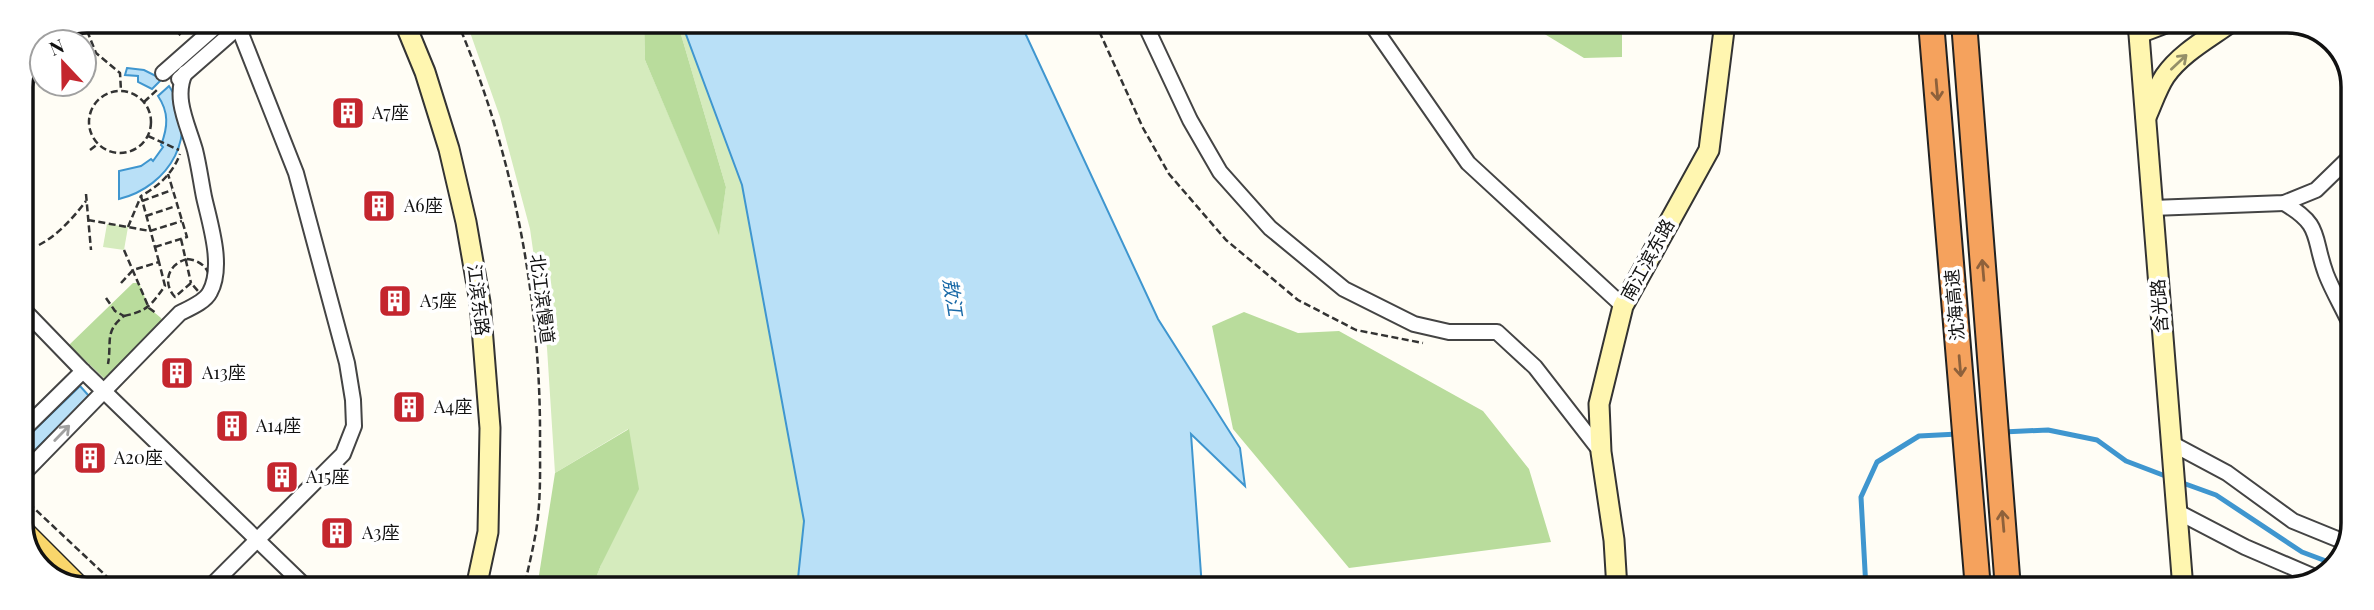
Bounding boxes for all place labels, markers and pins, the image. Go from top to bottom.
building icon: A7座 [329,94,367,132]
place label: A7座 [371,100,409,124]
building icon: A6座 [360,187,398,225]
place label: A6座 [403,193,443,217]
building icon: A5座 [376,282,414,320]
place label: A5座 [419,288,457,312]
building icon: A13座 [158,354,196,392]
place label: A13座 [201,360,246,384]
building icon: A4座 [390,388,428,426]
place label: A4座 [433,394,472,418]
building icon: A14座 [213,407,251,445]
place label: A14座 [255,413,301,437]
building icon: A20座 [71,439,109,477]
place label: A20座 [113,445,163,469]
building icon: A15座 [263,458,301,496]
place label: A15座 [305,464,349,488]
building icon: A3座 [318,514,356,552]
place label: A3座 [361,520,399,544]

